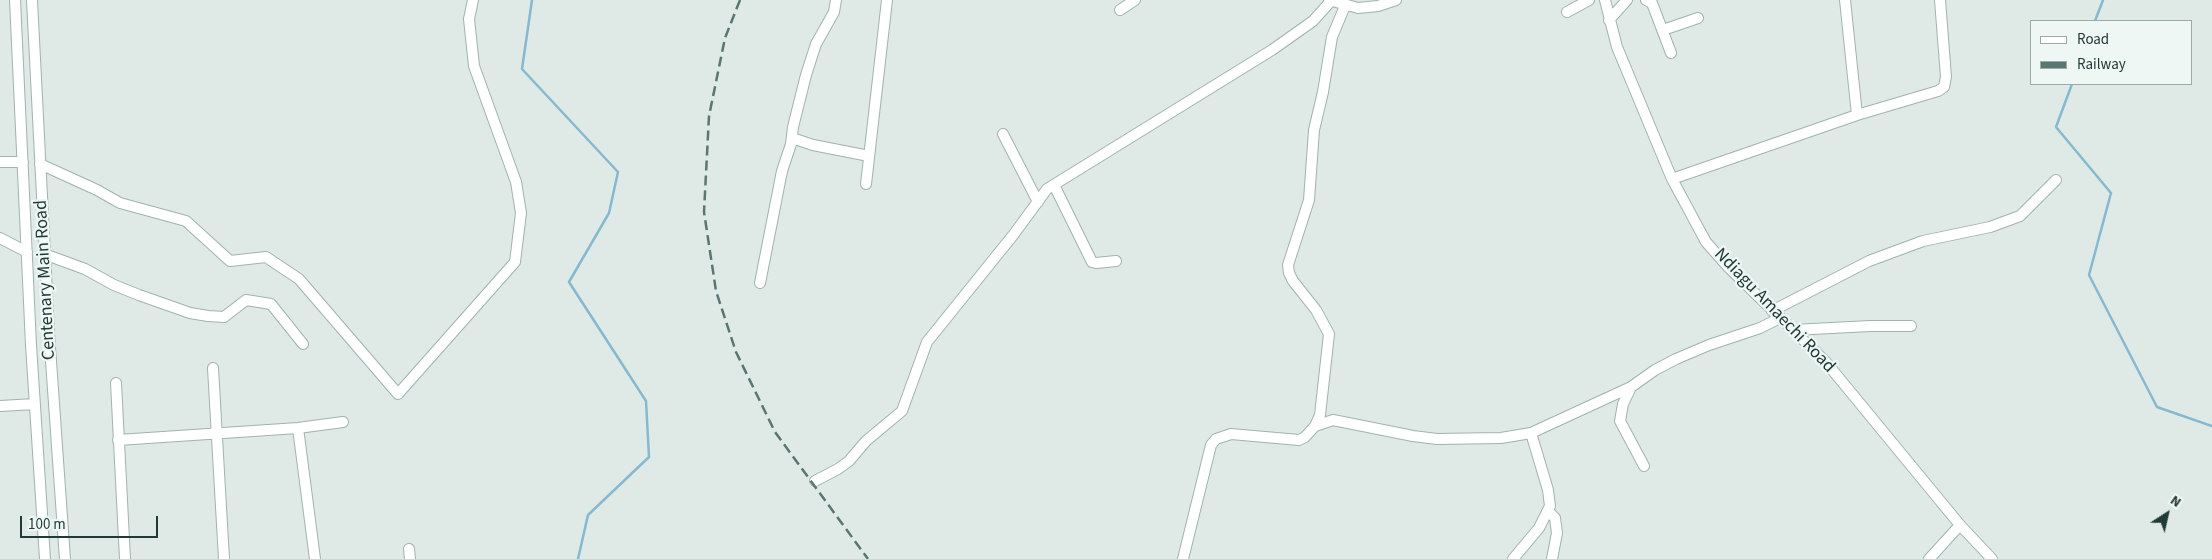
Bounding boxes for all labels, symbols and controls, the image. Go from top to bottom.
legend [2030,20,2192,85]
text: Road [2077,29,2109,50]
text: Railway [2077,54,2126,75]
street label: Centenary Main Road [31,199,61,361]
street label: Ndiagu Amaechi Road [1709,244,1839,378]
north arrow [2142,489,2192,539]
text: N [2166,491,2185,513]
scale bar [22,506,160,538]
text: 100 m [28,514,66,535]

